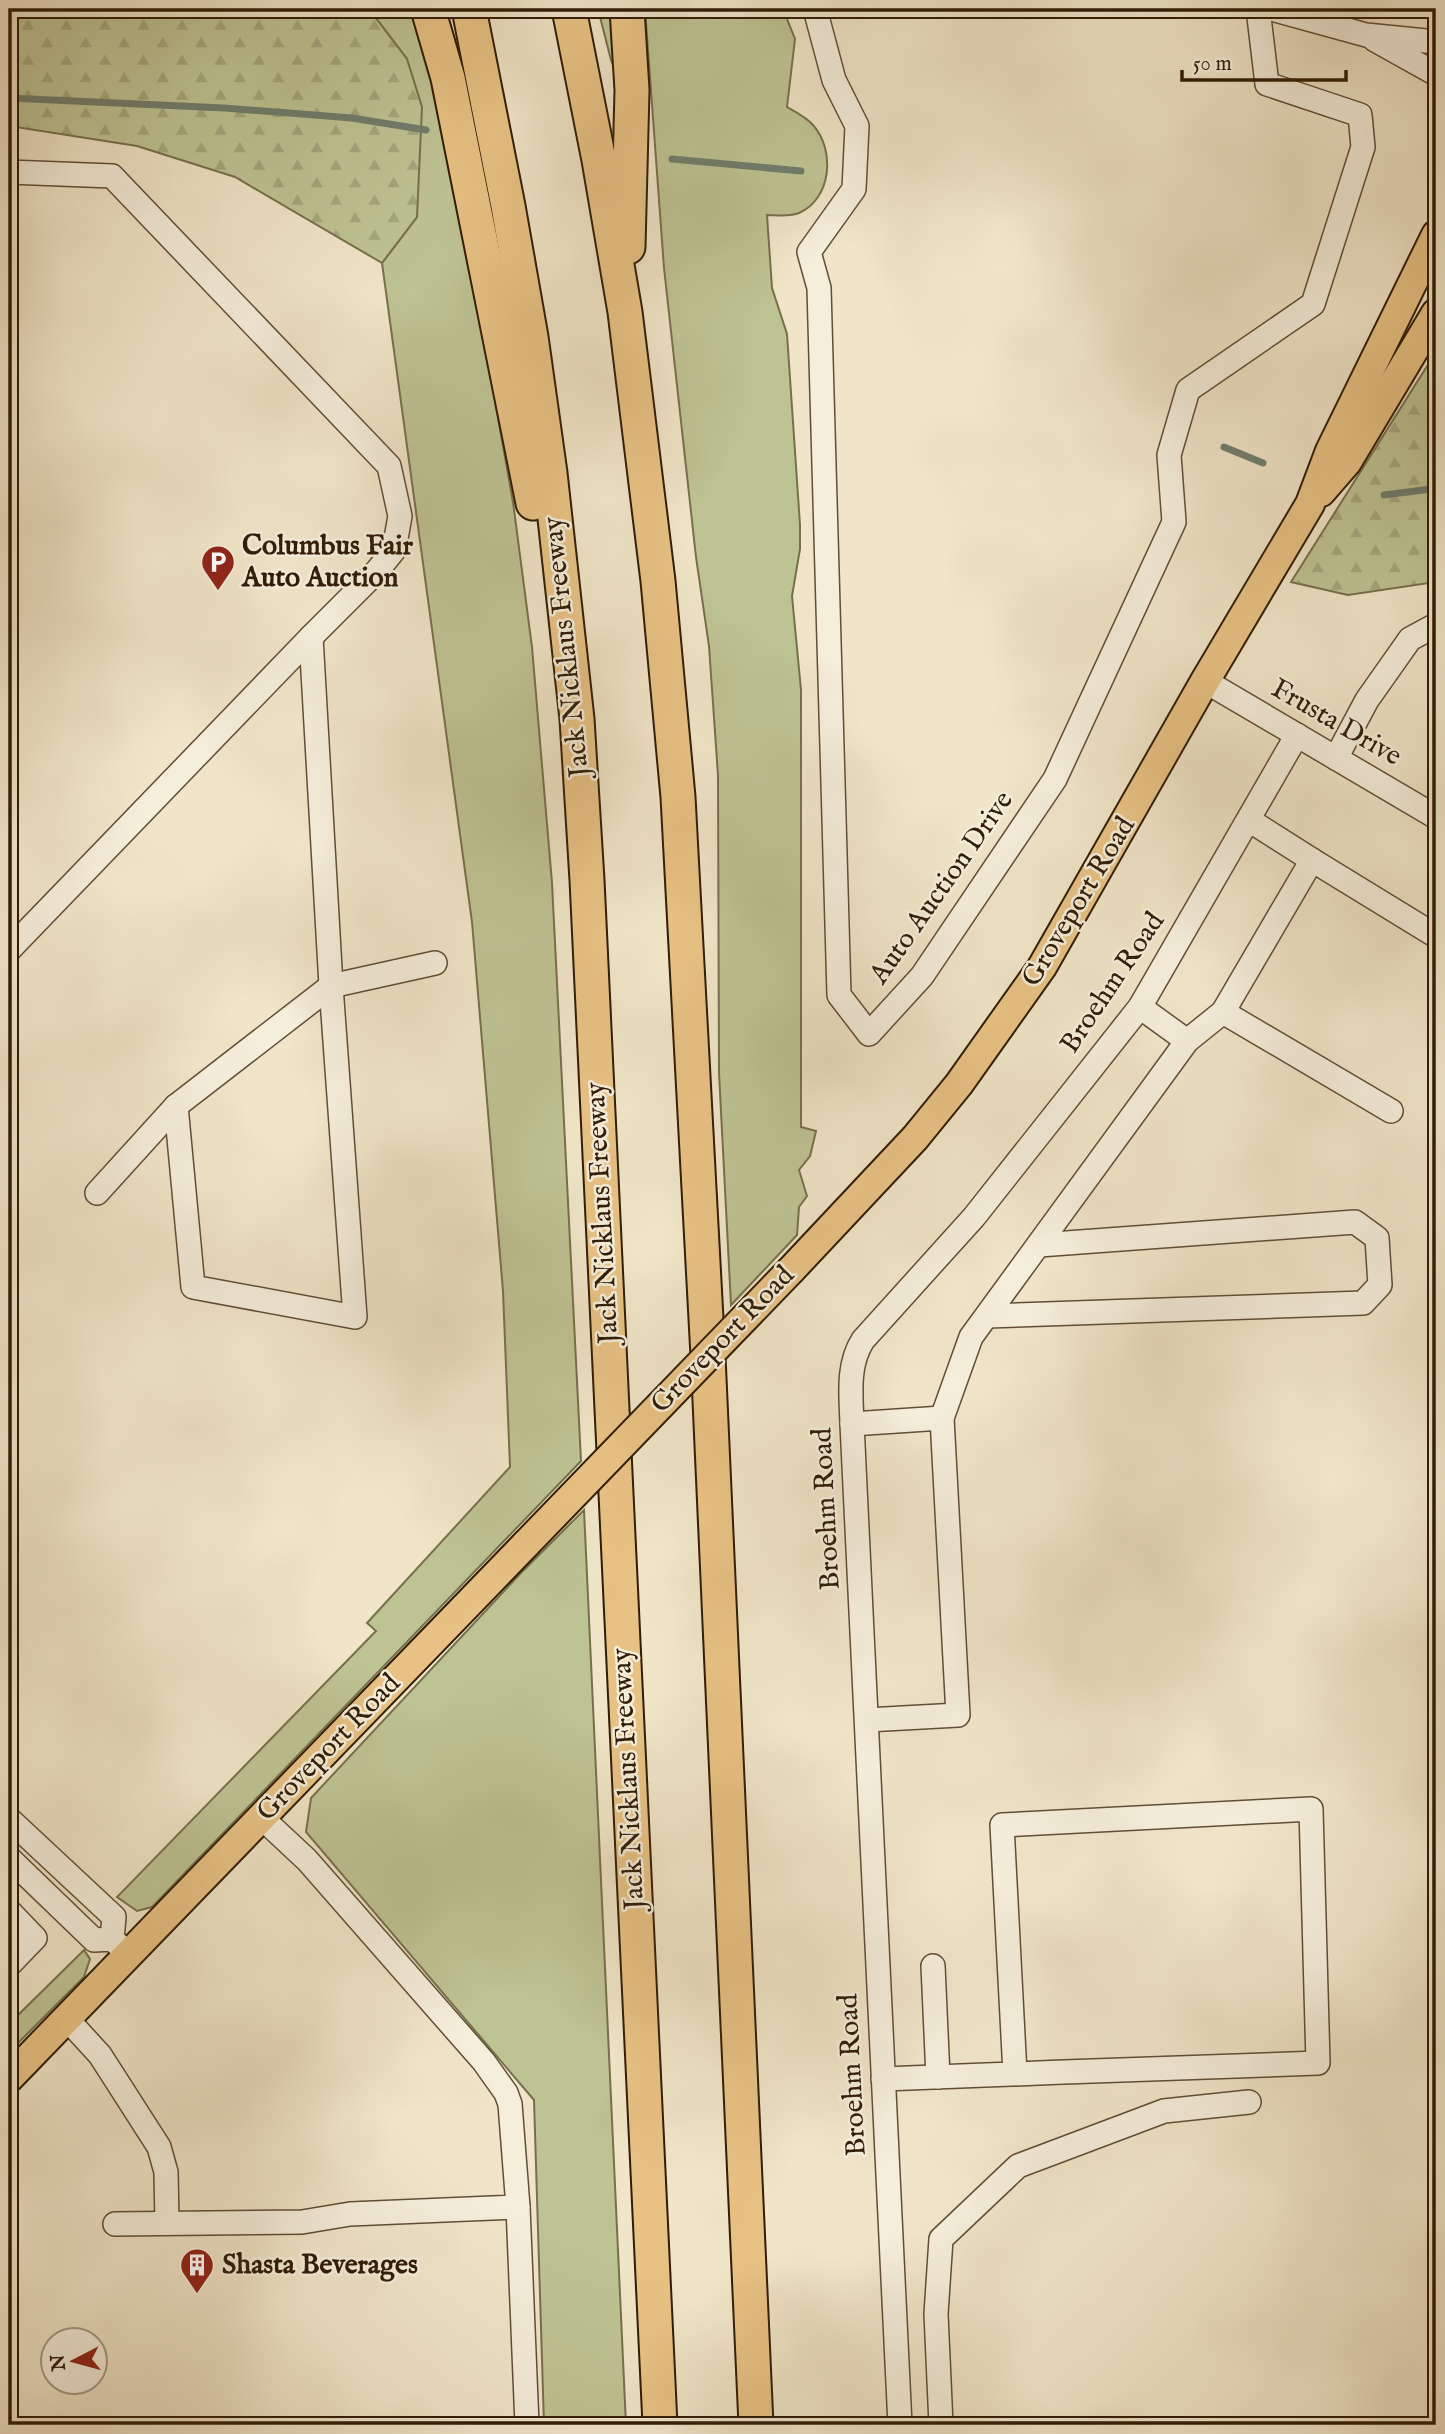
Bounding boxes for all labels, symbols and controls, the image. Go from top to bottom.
scale bar [1182,38,1347,82]
text: 50 m [1193,51,1232,78]
street label: Jack Nicklaus Freeway [536,515,598,782]
place label: Columbus Fair Auto Auction [241,529,414,596]
parking icon: Columbus Fair Auto Auction [199,543,237,592]
street label: Frusta Drive [1264,672,1408,774]
street label: Auto Auction Drive [862,785,1022,992]
street label: Groveport Road [1015,811,1143,993]
street label: Broehm Road [1053,906,1173,1060]
street label: Jack Nicklaus Freeway [579,1081,627,1348]
street label: Groveport Road [644,1259,802,1421]
street label: Broehm Road [805,1427,849,1591]
street label: Jack Nicklaus Freeway [605,1647,653,1914]
street label: Groveport Road [250,1667,408,1829]
street label: Broehm Road [831,1993,875,2157]
building icon: Shasta Beverages [178,2246,216,2295]
place label: Shasta Beverages [222,2248,418,2283]
north arrow [38,2326,108,2396]
text: N [46,2353,72,2373]

